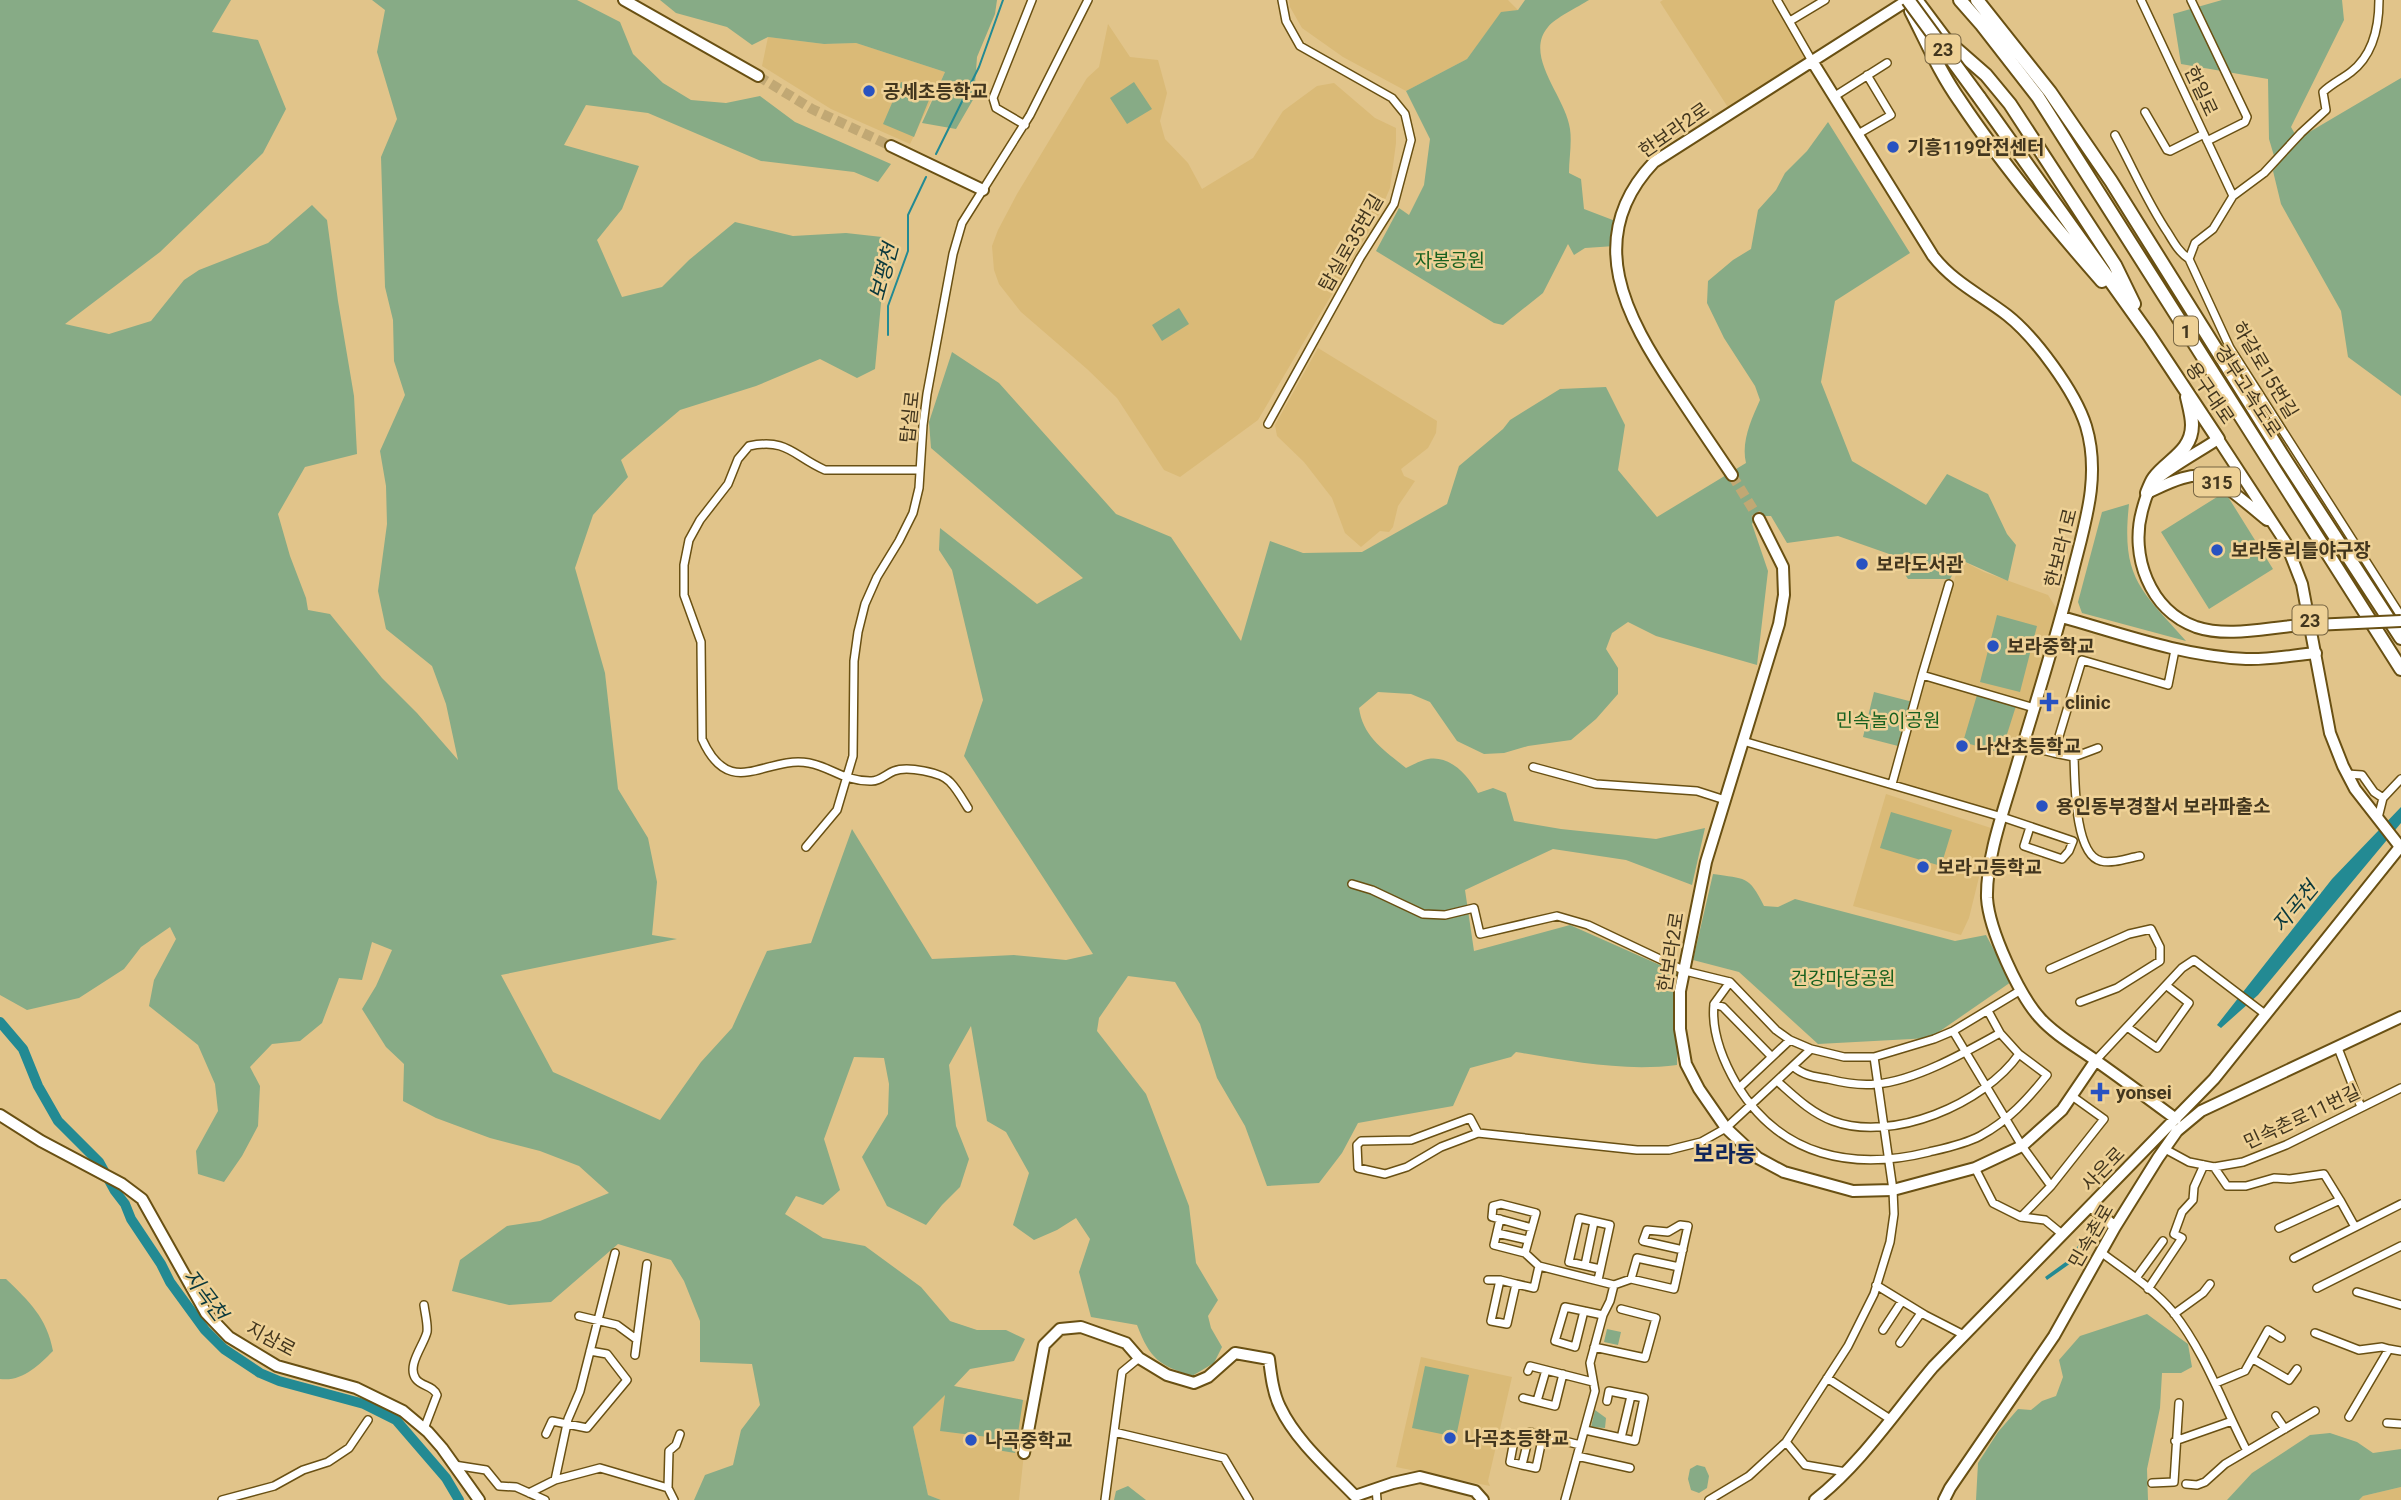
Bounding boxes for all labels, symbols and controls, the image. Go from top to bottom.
road number: 23 [1926,34,1960,64]
street label: 한일로 [2179,62,2223,120]
place label: 공세초등학교 [883,80,988,103]
marker: 공세초등학교 [861,83,877,99]
street label: 한보라2로 [1634,97,1714,163]
place label: 기흥119안전센터 [1907,136,2045,159]
marker: 기흥119안전센터 [1885,139,1901,155]
street label: 탑실로35번길 [1314,190,1388,296]
water label: 보평천 [865,238,904,303]
park label: 자봉공원 [1415,249,1485,272]
road number: 1 [2174,316,2198,346]
street label: 하갈로15번길 [2227,317,2303,423]
street label: 경부고속도로 [2210,341,2286,441]
street label: 용구대로 [2181,358,2239,428]
street label: 탑실로 [896,390,924,444]
road number: 315 [2194,468,2240,496]
street label: 한보라1로 [2040,506,2082,590]
place label: 보라동리틀야구장 [2231,539,2371,562]
marker: 보라동리틀야구장 [2209,542,2225,558]
place label: 보라도서관 [1876,553,1964,576]
marker: 보라도서관 [1854,556,1870,572]
road number: 23 [2292,606,2328,634]
place label: 보라중학교 [2007,635,2094,658]
marker: 보라중학교 [1985,638,2001,654]
place label: clinic [2065,691,2111,714]
marker: clinic [2039,692,2059,712]
park label: 민속놀이공원 [1836,709,1940,732]
place label: 나산초등학교 [1976,735,2081,758]
marker: 나산초등학교 [1954,738,1970,754]
place label: 용인동부경찰서 보라파출소 [2056,795,2270,818]
marker: 용인동부경찰서 보라파출소 [2034,798,2050,814]
place label: 보라고등학교 [1937,856,2042,879]
marker: 보라고등학교 [1915,859,1931,875]
water label: 지곡천 [2267,875,2325,937]
street label: 한보라2로 [1653,910,1689,994]
park label: 건강마당공원 [1791,967,1895,990]
street label: 민속촌로11번길 [2240,1080,2364,1154]
place label: yonsei [2116,1081,2172,1104]
marker: yonsei [2090,1082,2110,1102]
district label: 보라동 [1693,1141,1757,1168]
street label: 사은로 [2077,1142,2129,1196]
street label: 민속촌로 [2064,1200,2118,1272]
water label: 지곡천 [178,1265,234,1328]
street label: 지삼로 [242,1317,300,1361]
place label: 나곡초등학교 [1464,1427,1569,1450]
place label: 나곡중학교 [985,1429,1072,1452]
marker: 나곡초등학교 [1442,1430,1458,1446]
marker: 나곡중학교 [963,1432,979,1448]

